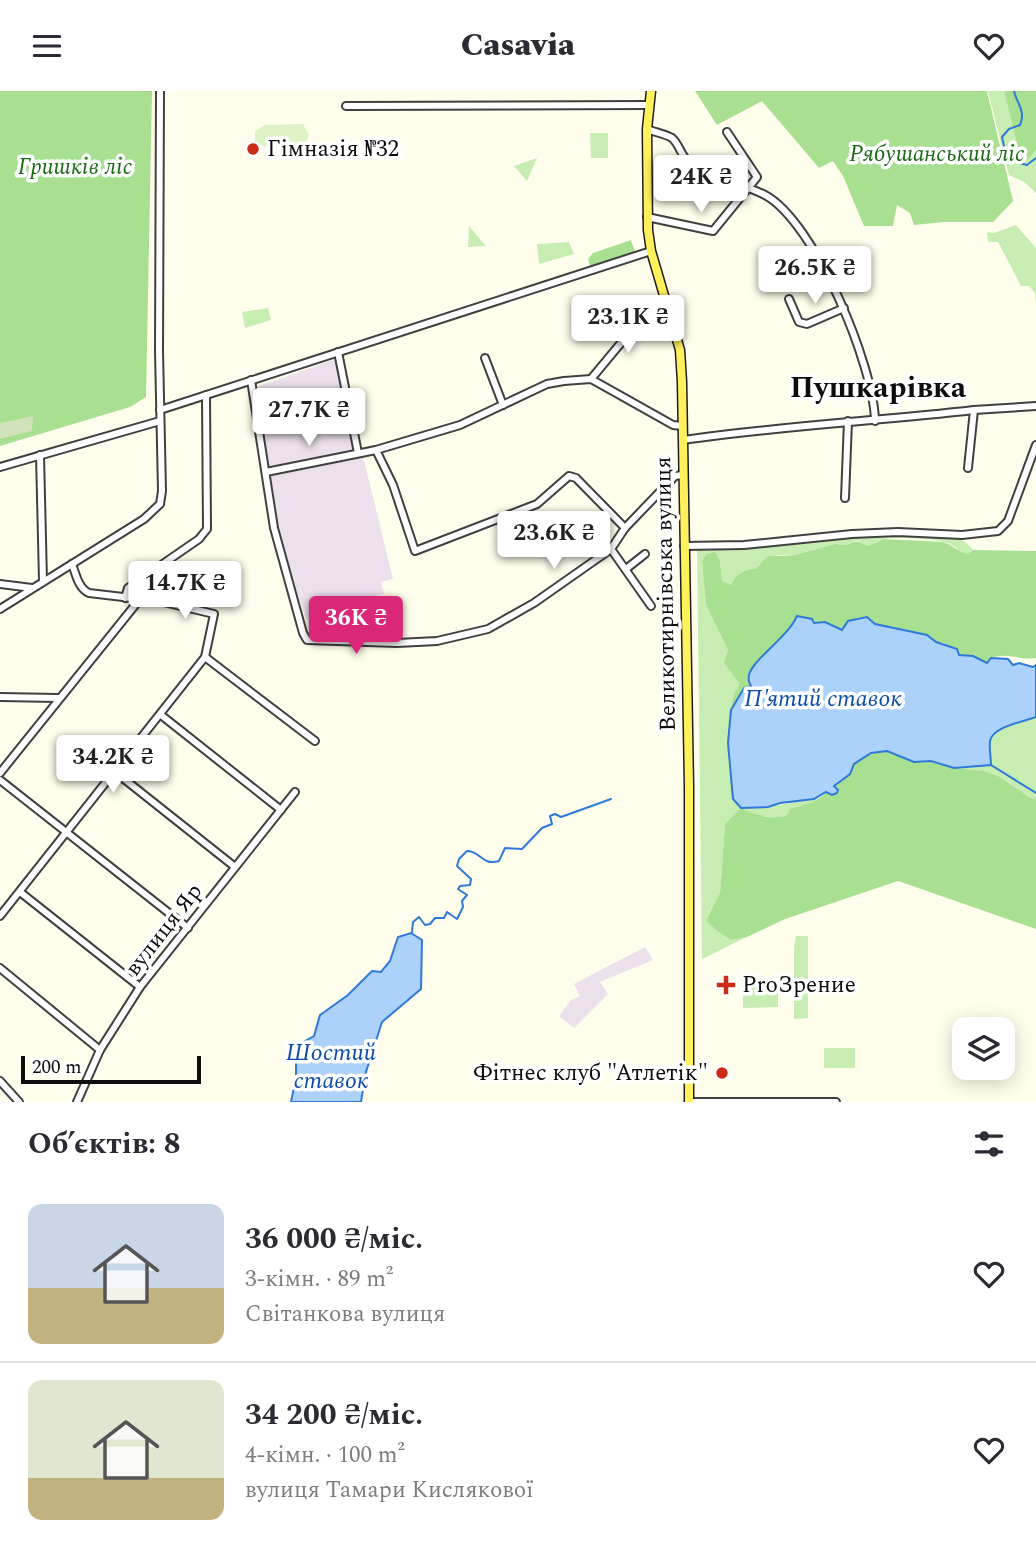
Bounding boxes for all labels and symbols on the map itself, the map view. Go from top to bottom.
place label: Гімназія №32 [267,132,399,167]
park label: Рябушанський ліс [849,137,1025,172]
marker: Гімназія №32 [245,141,261,157]
park label: Гришків ліс [18,150,133,185]
pin: 24K ₴ [652,155,750,215]
pin: 26.5K ₴ [750,247,880,306]
pin: 23.1K ₴ [563,295,693,355]
district label: Пушкарівка [790,365,967,411]
pin: 27.7K ₴ [244,389,374,448]
street label: Великотирнівська вулиця [646,456,686,732]
pin: 23.6K ₴ [489,511,619,571]
pin: 14.7K ₴ [120,561,250,621]
pin: 36K ₴ [307,596,405,656]
water label: П'ятий ставок [744,681,902,717]
pin: 34.2K ₴ [48,735,178,795]
street label: вулиця Яр [116,876,212,984]
place label: ProЗрение [742,968,856,1003]
marker: ProЗрение [716,975,736,995]
water label: Шостий ставок [286,1035,377,1099]
scale bar [21,1053,201,1085]
place label: Фітнес клуб "Атлетік" [473,1056,708,1091]
marker: Фітнес клуб "Атлетік" [714,1065,730,1081]

